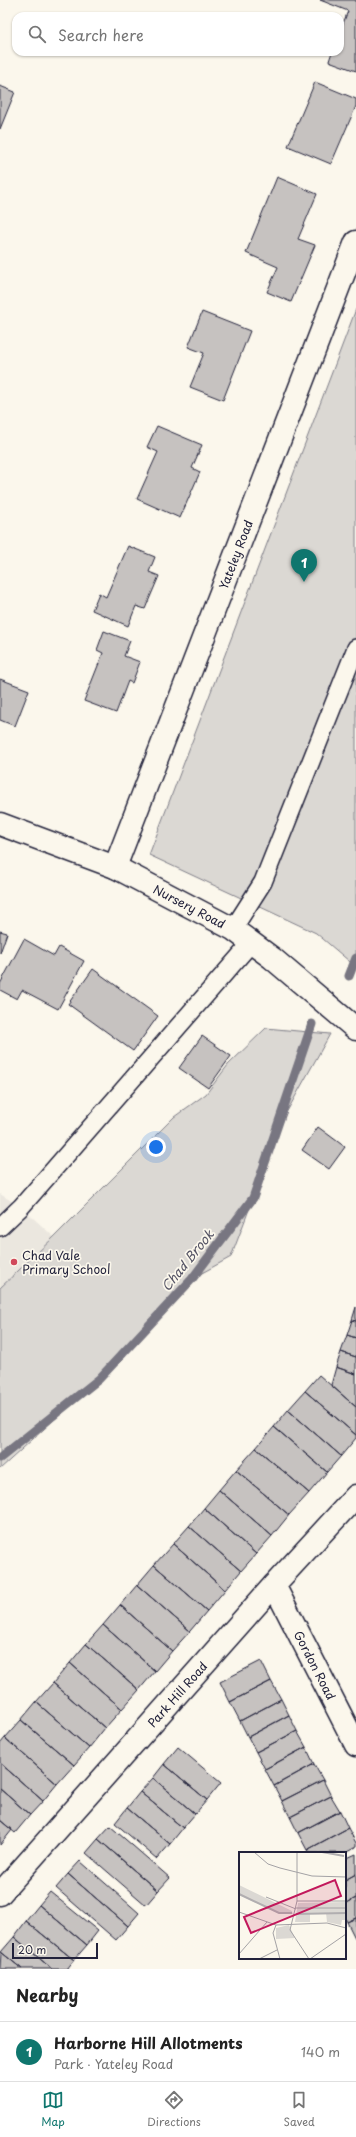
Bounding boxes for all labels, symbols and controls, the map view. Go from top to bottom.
search box [12,12,344,56]
icon: search [26,23,48,45]
text: Search here [58,23,144,46]
street label: Yateley Road [214,517,257,592]
pin: 1 [291,549,317,582]
street label: Nursery Road [150,880,229,933]
your location [146,1137,166,1157]
water label: Chad Brook [156,1225,218,1295]
place label: Chad Vale Primary School [22,1246,110,1278]
marker: Chad Vale Primary School [9,1257,19,1267]
street label: Gordon Road [290,1627,340,1703]
street label: Park Hill Road [143,1657,211,1731]
inset map [239,1852,346,1959]
scale bar [12,1941,98,1960]
text: 20 m [18,1941,46,1958]
text: Nearby [16,1982,78,2008]
text: Harborne Hill Allotments [54,2031,243,2054]
text: 1 [26,2042,32,2061]
text: 140 m [301,2042,340,2061]
text: Park · Yateley Road [54,2054,173,2073]
tab: Map [41,2089,65,2130]
tab: Directions [147,2089,201,2130]
tab: Saved [283,2089,315,2130]

